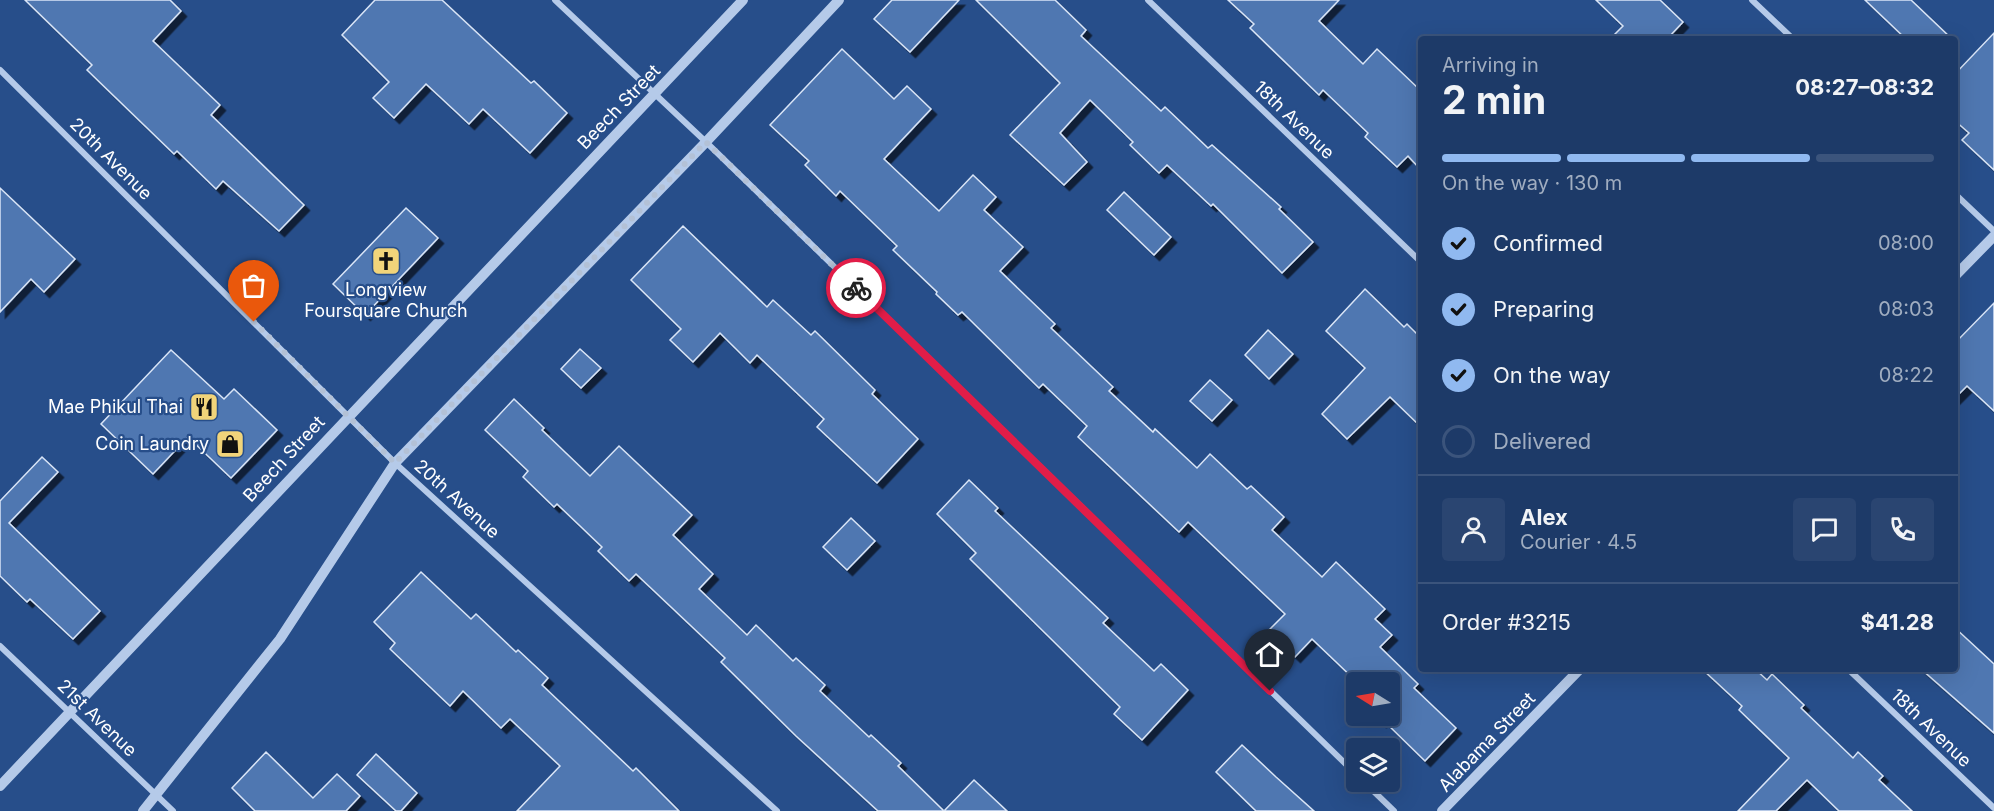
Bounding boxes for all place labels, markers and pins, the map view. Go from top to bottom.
church icon: Longview Foursquare Church [370,245,402,277]
pin [228,260,279,322]
place label: Longview Foursquare Church [304,279,468,321]
restaurant icon: Mae Phikul Thai [188,391,220,423]
place label: Mae Phikul Thai [48,396,183,417]
shop icon: Coin Laundry [214,428,246,460]
place label: Coin Laundry [95,433,209,454]
pin [1244,629,1295,691]

